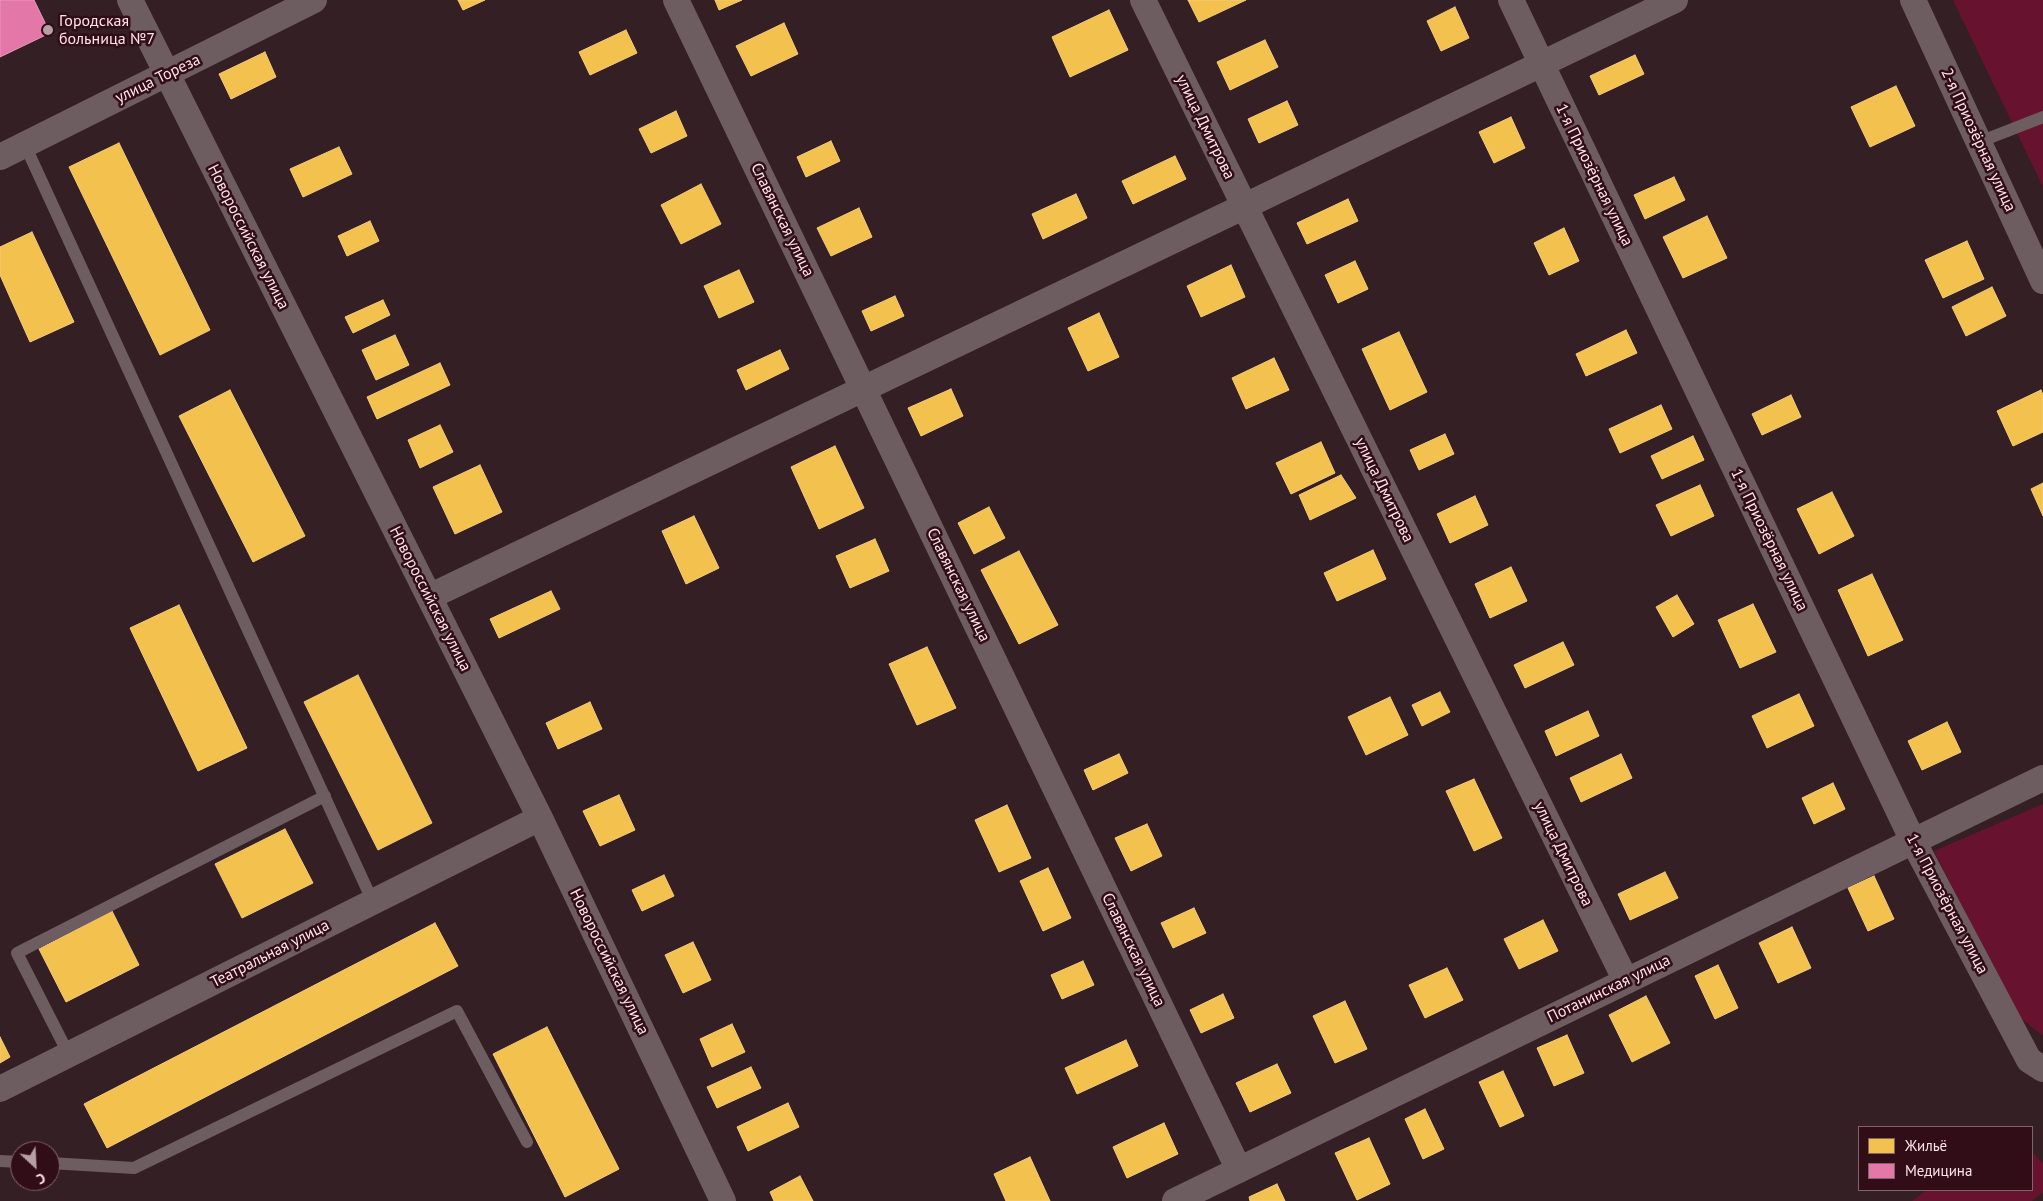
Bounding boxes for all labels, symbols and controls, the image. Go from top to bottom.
place label: Городская больница №7 [59,11,155,49]
marker: Городская больница №7 [41,23,55,37]
street label: улица Тореза [112,50,204,108]
street label: 2-я Приозёрная улица [1936,65,2020,215]
street label: улица Дмитрова [1171,71,1239,183]
street label: 1-я Приозёрная улица [1551,101,1637,249]
street label: Славянская улица [746,160,818,280]
street label: Новороссийская улица [203,161,293,313]
street label: улица Дмитрова [1350,434,1418,546]
street label: 1-я Приозёрная улица [1726,466,1812,614]
street label: Новороссийская улица [385,523,475,675]
street label: Славянская улица [922,525,994,645]
street label: улица Дмитрова [1529,798,1597,910]
street label: 1-я Приозёрная улица [1902,831,1992,977]
street label: Новороссийская улица [565,886,653,1038]
street label: Славянская улица [1097,890,1169,1010]
street label: Театральная улица [208,916,332,992]
street label: Потанинская улица [1544,951,1674,1027]
legend [1858,1126,2033,1191]
text: Жильё [1905,1136,1947,1155]
north arrow [10,1141,60,1191]
text: Медицина [1905,1161,1972,1180]
text: С [34,1169,48,1188]

